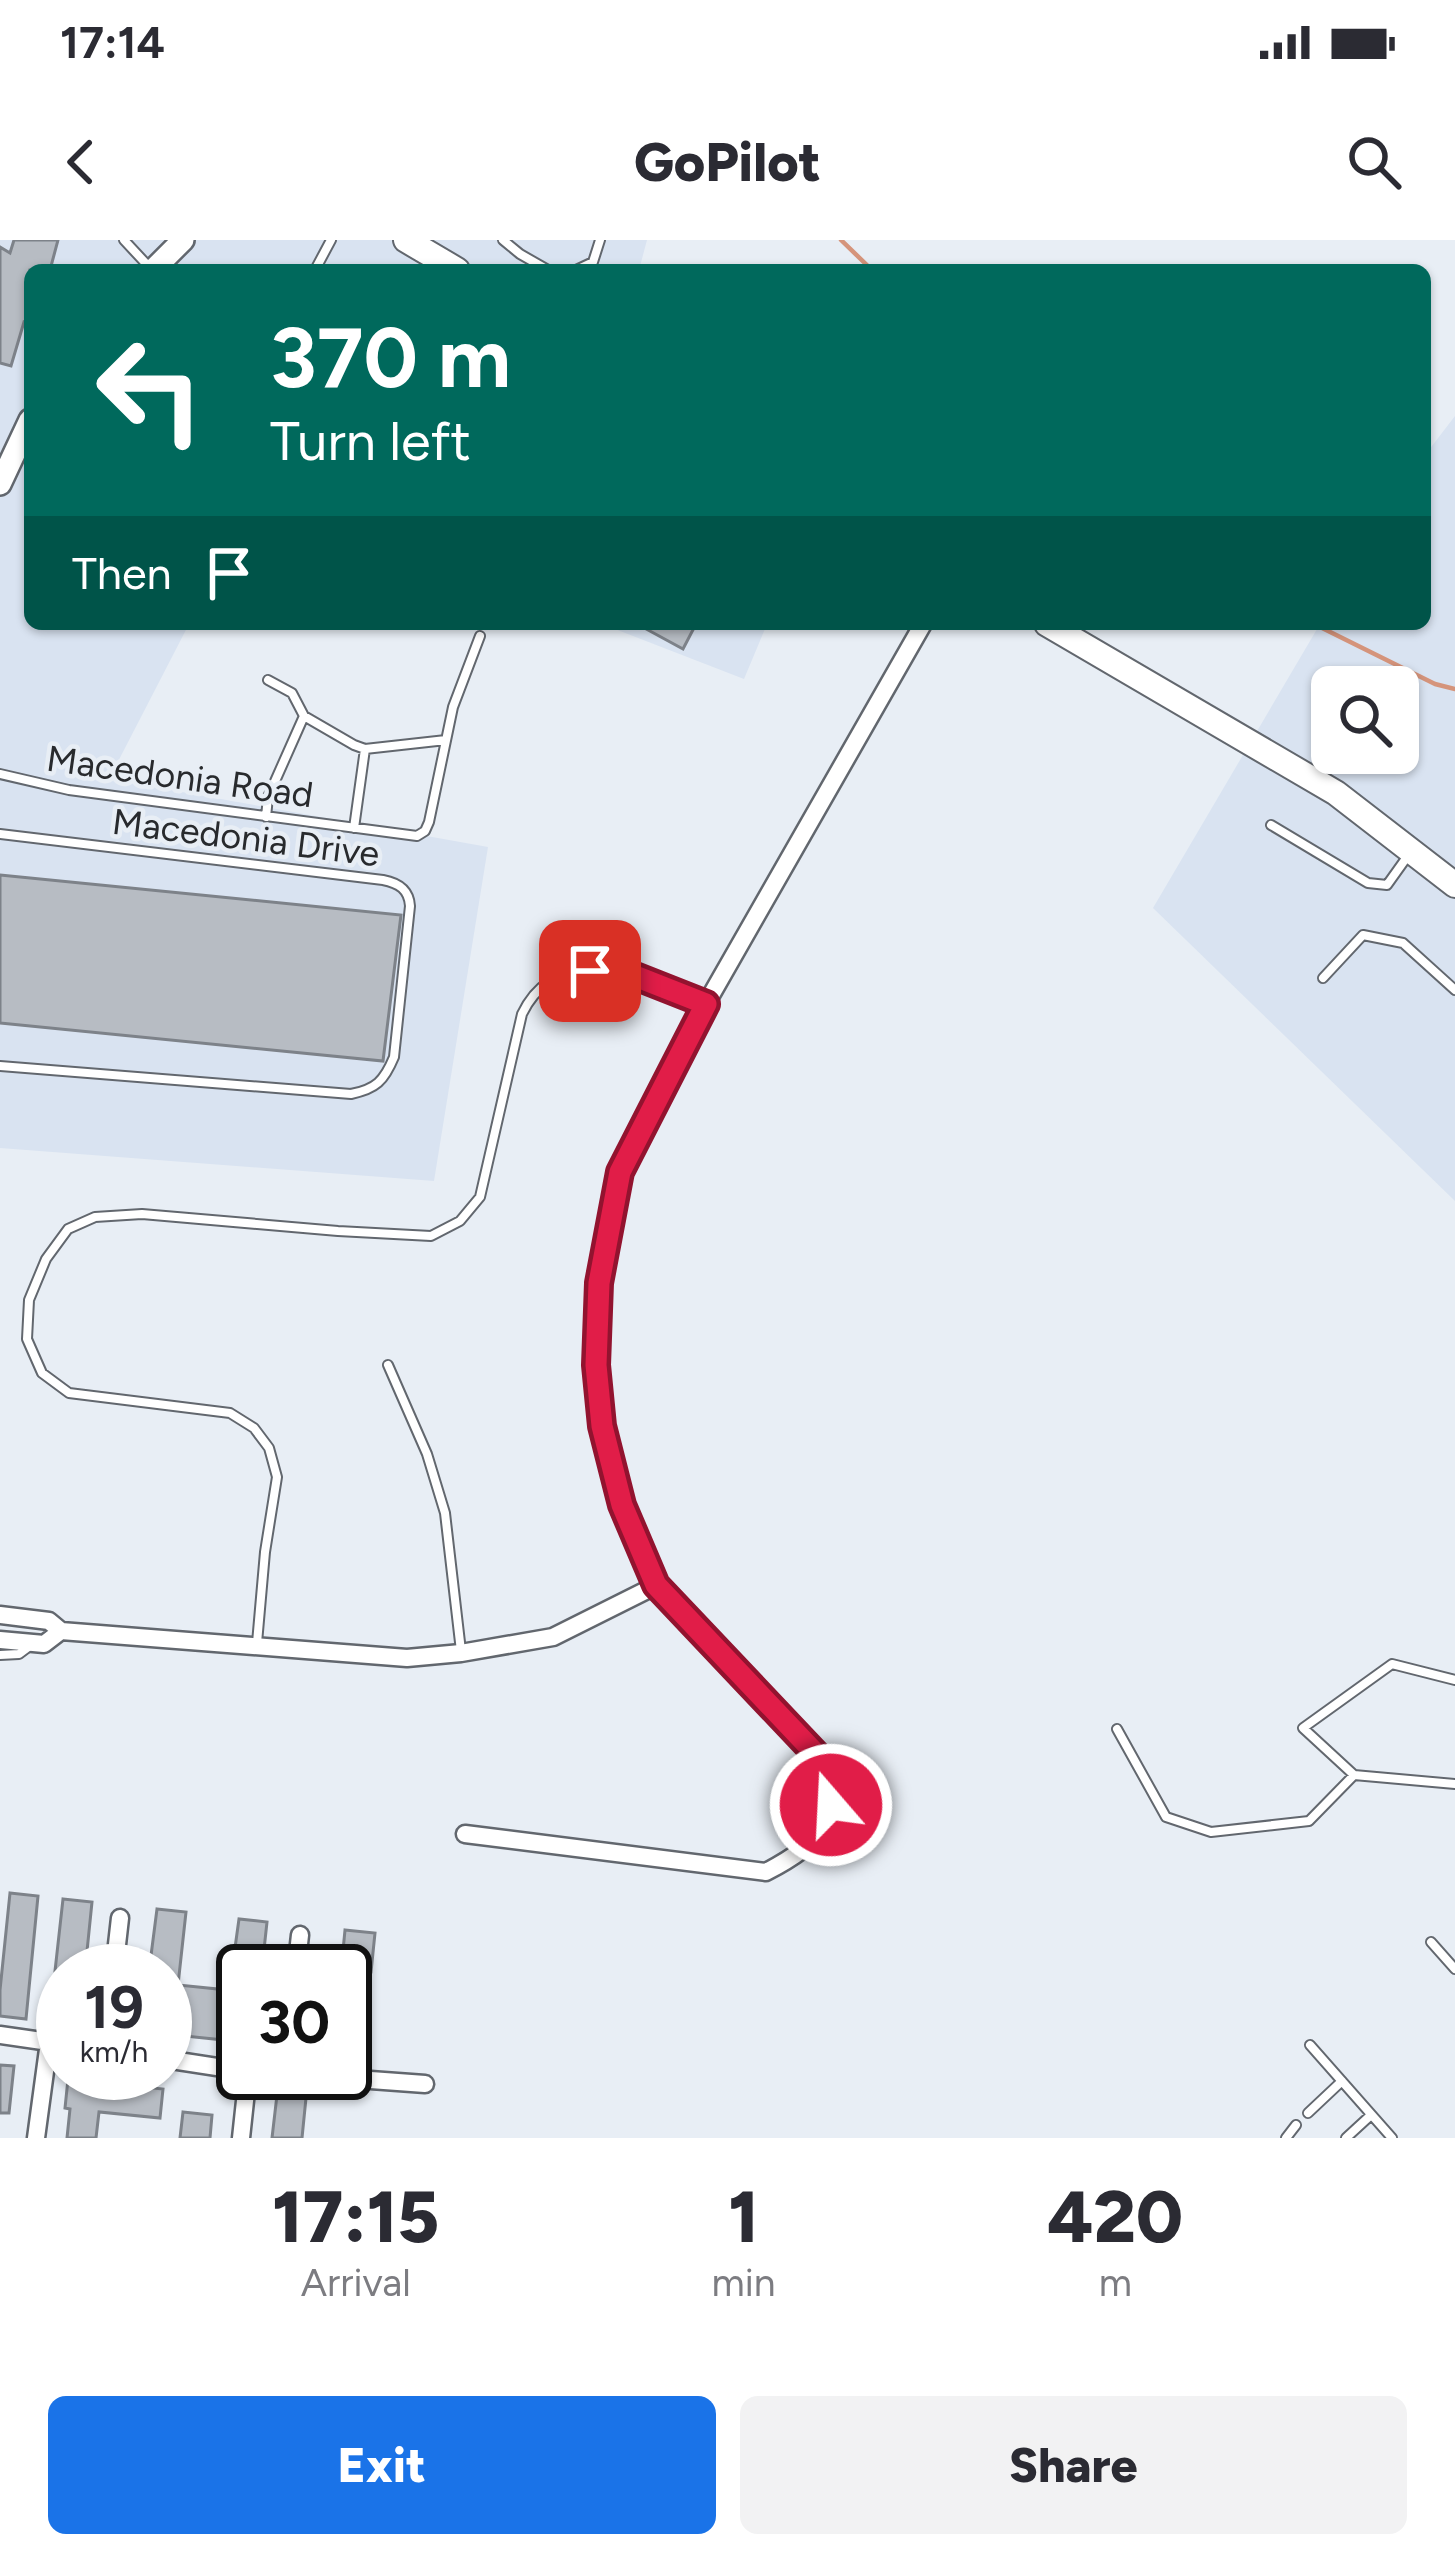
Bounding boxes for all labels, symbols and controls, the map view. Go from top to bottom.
text: 17:14 [60,15,165,69]
icon: back [48,129,114,195]
icon: search [1341,129,1407,195]
text: GoPilot [634,130,821,195]
text: 370 m [270,307,511,408]
icon: left [72,312,228,468]
text: Turn left [270,409,471,474]
icon: arrive [196,540,262,606]
text: Then [72,546,172,600]
map controls [1311,666,1419,774]
button: search [1311,666,1419,774]
street label: Macedonia Road [44,737,316,816]
street label: Macedonia Drive [110,800,382,875]
pin [539,920,641,1022]
icon: arrive [557,938,623,1004]
position arrow [768,1742,894,1868]
speed limit sign: 30 [216,1944,372,2100]
text: 19 [84,1971,144,2043]
text: km/h [80,2033,148,2070]
text: 17:15 [272,2174,439,2260]
text: 1 [728,2174,759,2260]
text: 420 [1048,2174,1183,2260]
text: Arrival [301,2259,411,2306]
text: min [712,2259,776,2306]
text: m [1099,2259,1132,2306]
button: Exit [48,2396,716,2534]
button: Share [740,2396,1407,2534]

